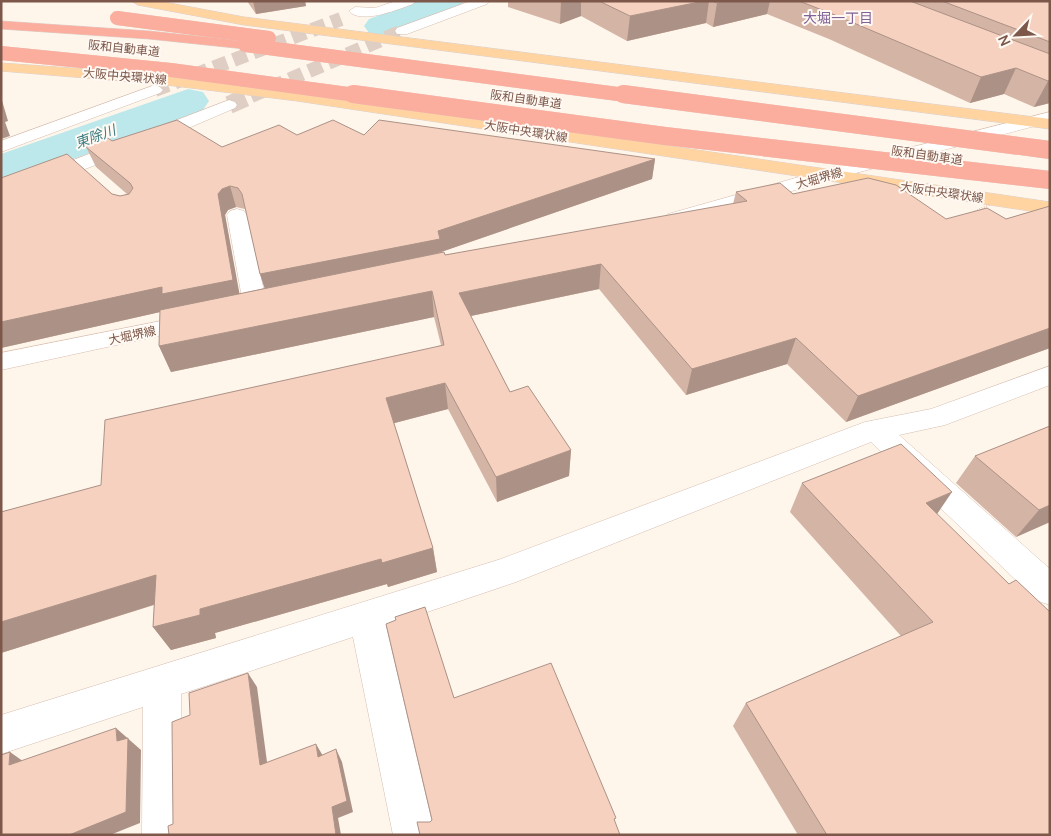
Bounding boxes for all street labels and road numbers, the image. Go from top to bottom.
street label: 阪和自動車道 [87,36,161,60]
street label: 大阪中央環状線 [82,64,168,88]
street label: 阪和自動車道 [489,86,563,112]
street label: 大阪中央環状線 [483,116,569,146]
street label: 阪和自動車道 [890,142,964,168]
street label: 大堀堺線 [794,163,844,193]
street label: 大阪中央環状線 [899,178,985,206]
street label: 大堀堺線 [107,322,157,348]

